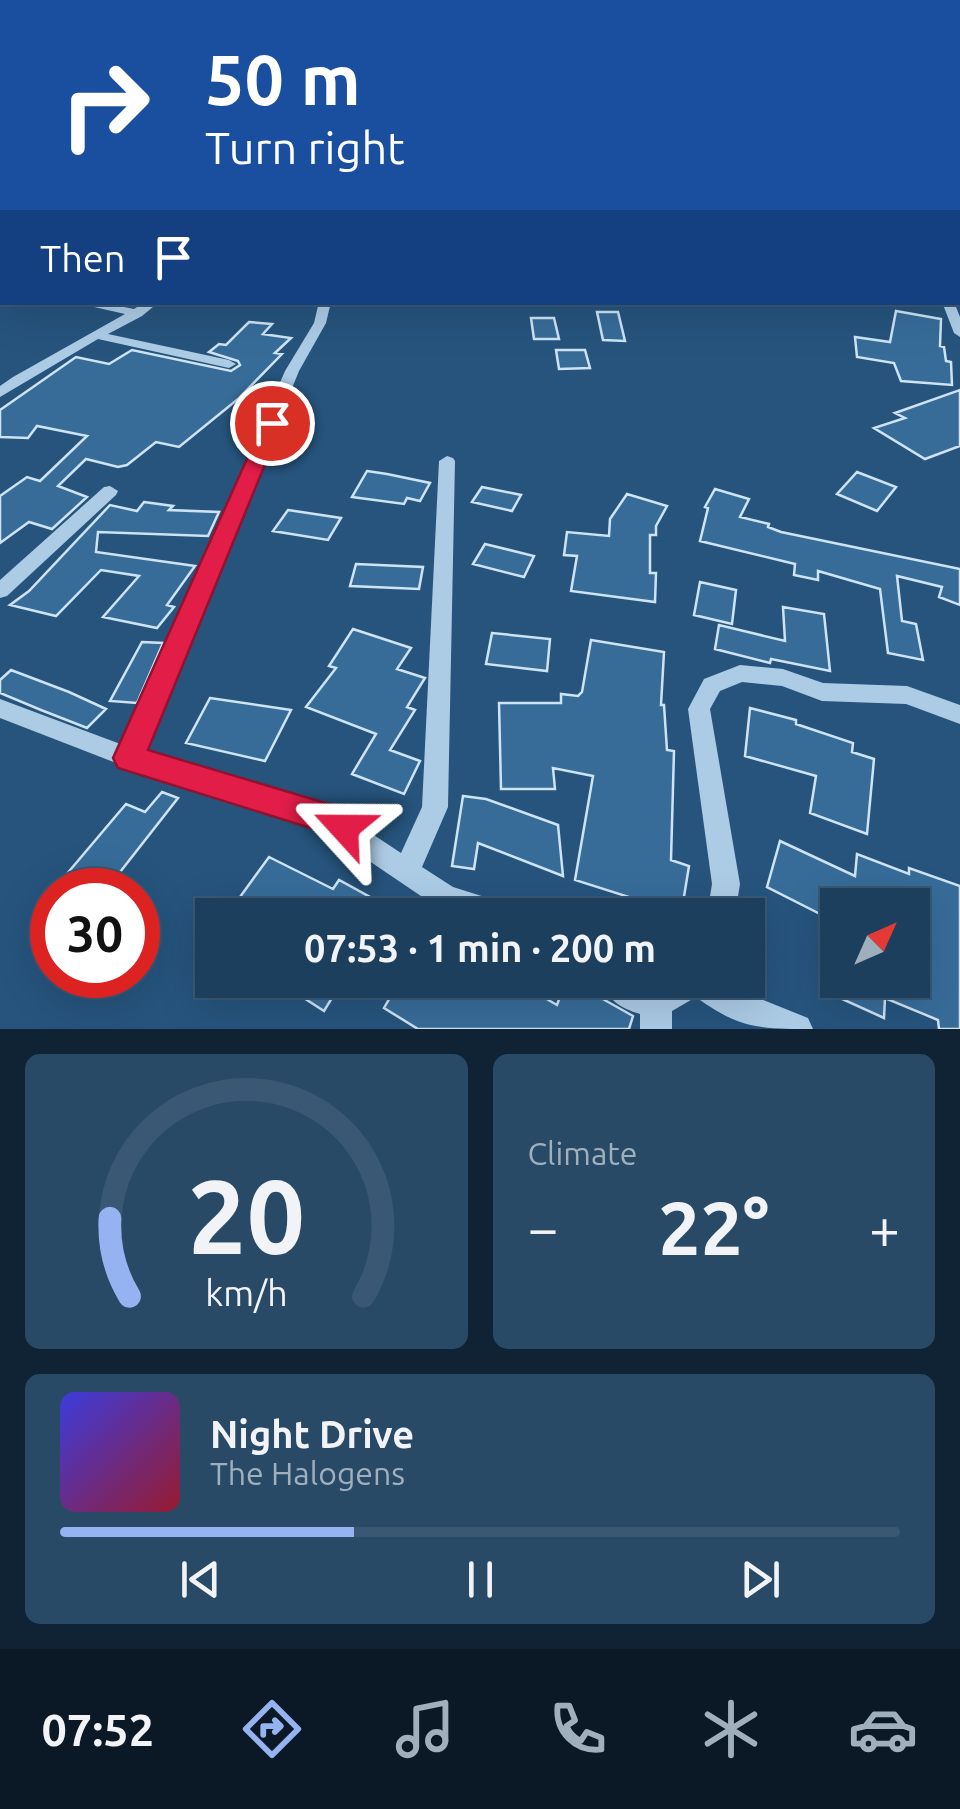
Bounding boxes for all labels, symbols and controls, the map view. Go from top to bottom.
icon: right [40,40,170,170]
text: 50 m [205,40,361,118]
text: Turn right [205,122,405,173]
icon: arrive [146,230,201,285]
text: Then [40,237,126,279]
pin [230,381,315,466]
icon: arrive [245,396,300,451]
position arrow [292,776,396,880]
speed limit sign: 30 [30,868,160,998]
north arrow [820,888,930,998]
map controls [820,888,930,998]
text: 07:53 · 1 min · 200 m [304,927,656,969]
text: Climate [528,1135,638,1171]
text: 20 [188,1157,305,1274]
text: 22° [658,1185,769,1269]
text: − [528,1197,559,1258]
text: + [869,1197,900,1258]
text: km/h [205,1273,288,1313]
text: Night Drive [210,1413,414,1455]
text: The Halogens [210,1455,405,1491]
icon: previous [173,1552,228,1607]
icon: pause [453,1552,508,1607]
icon: next [733,1552,788,1607]
icon: directions [237,1694,307,1764]
icon: music [390,1694,460,1764]
icon: phone [543,1694,613,1764]
icon: climate [696,1694,766,1764]
icon: car [848,1694,918,1764]
text: 07:52 [41,1704,154,1755]

